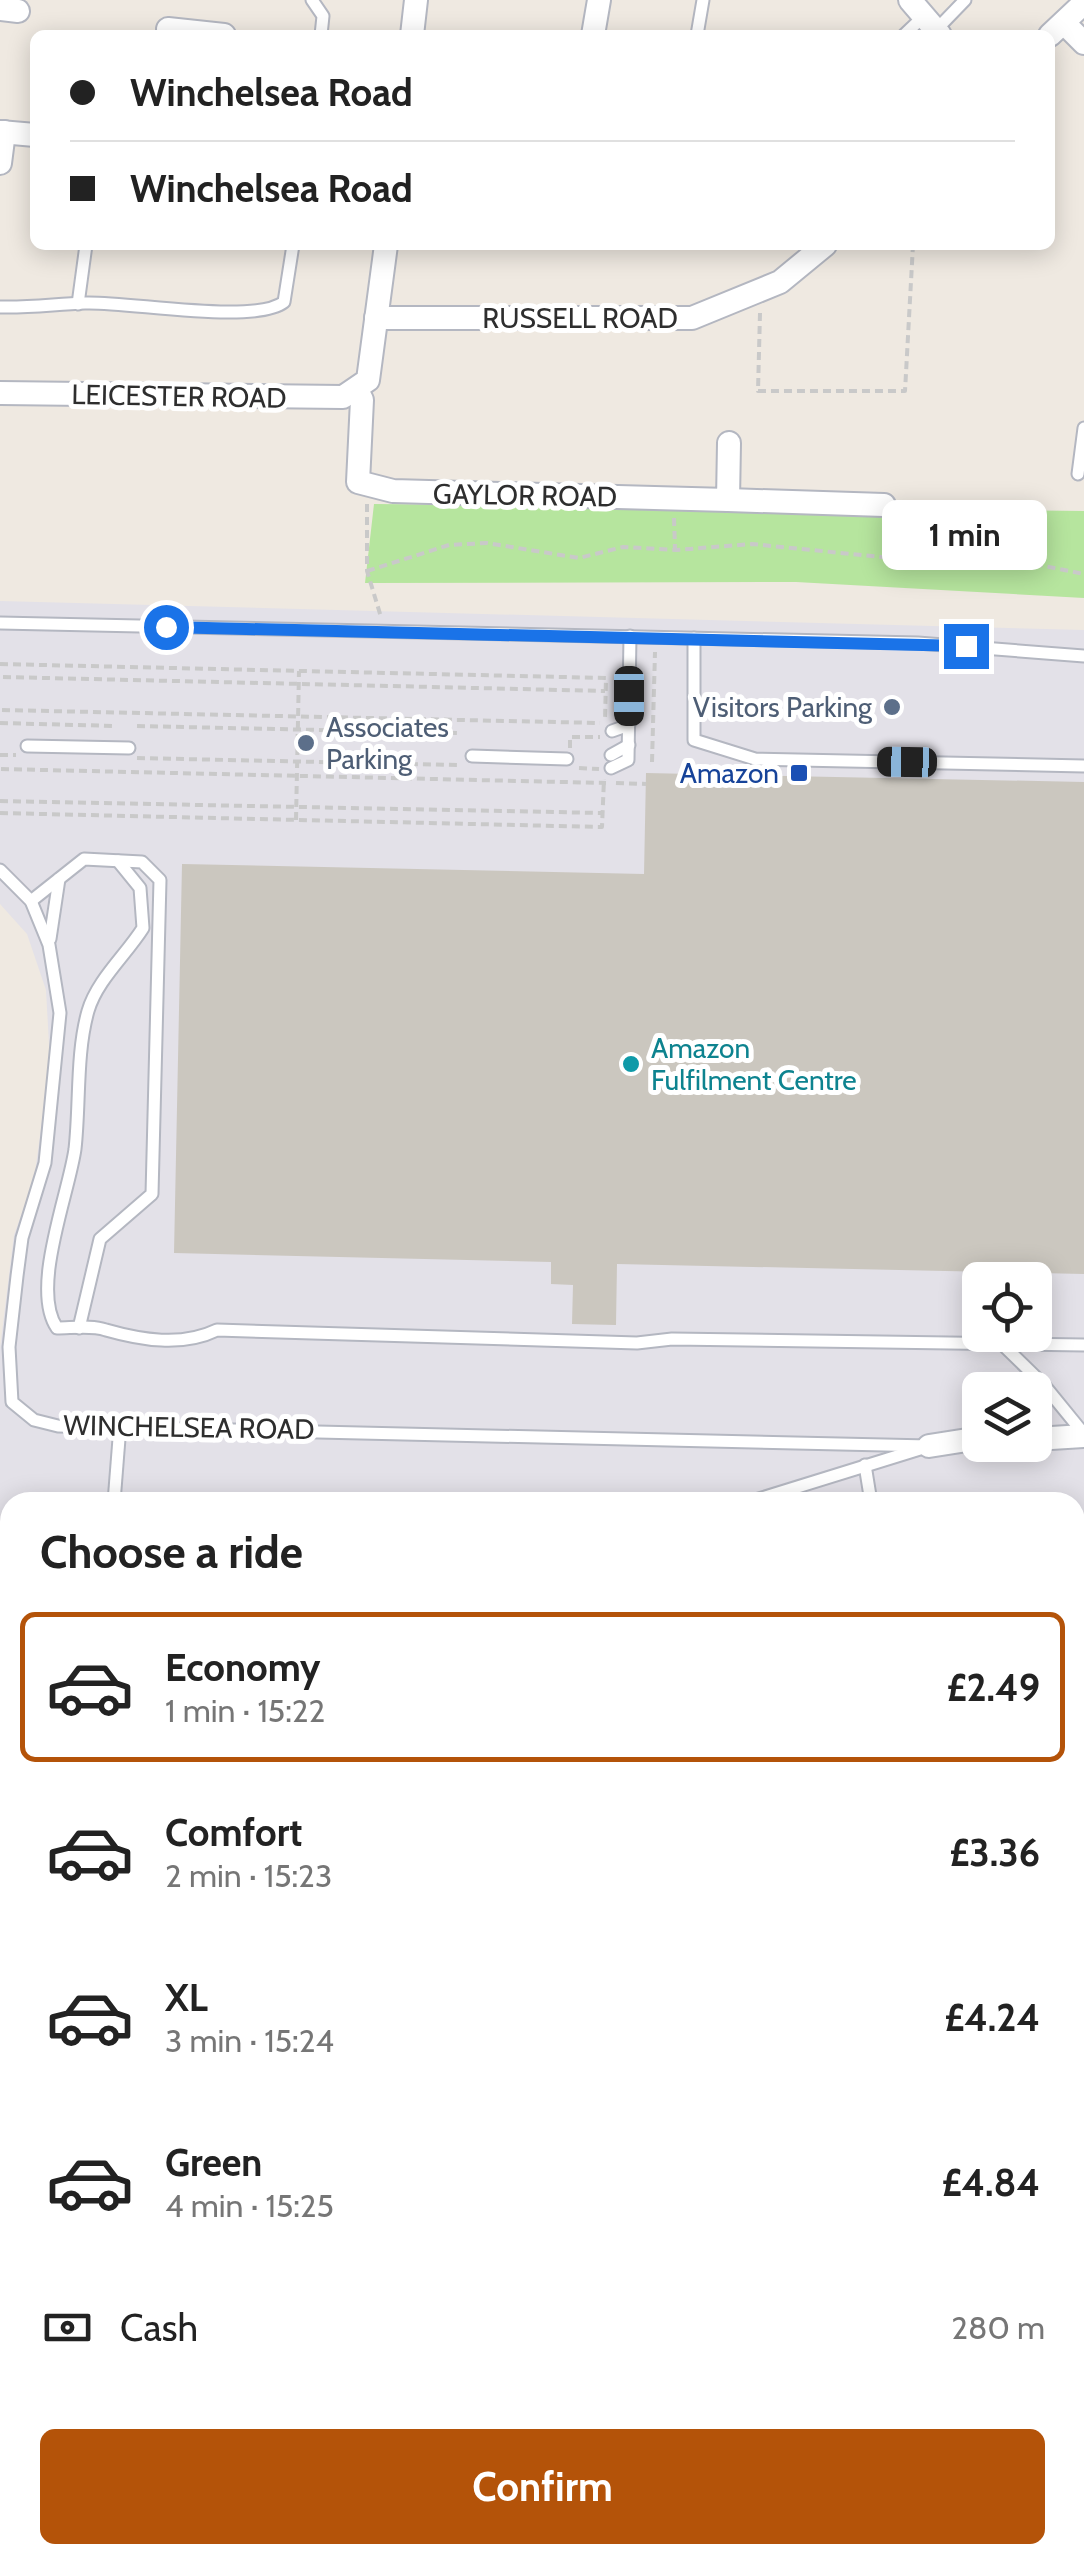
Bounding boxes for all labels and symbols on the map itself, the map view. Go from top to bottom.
street label: RUSSELL ROAD [482,301,678,335]
street label: LEICESTER ROAD [71,377,287,415]
street label: GAYLOR ROAD [433,476,617,514]
callout: 1 min [884,501,1048,571]
route start [144,605,189,650]
route end [944,624,989,669]
car [614,666,644,726]
place label: Visitors Parking [693,690,873,724]
marker: Visitors Parking [881,696,903,718]
place label: Associates Parking [326,710,449,776]
marker: Associates Parking [295,732,317,754]
car [877,746,937,778]
place label: Amazon [680,756,779,790]
marker: Amazon [788,762,810,784]
place label: Amazon Fulfilment Centre [651,1031,857,1097]
marker: Amazon Fulfilment Centre [620,1053,642,1075]
street label: WINCHELSEA ROAD [63,1408,315,1446]

